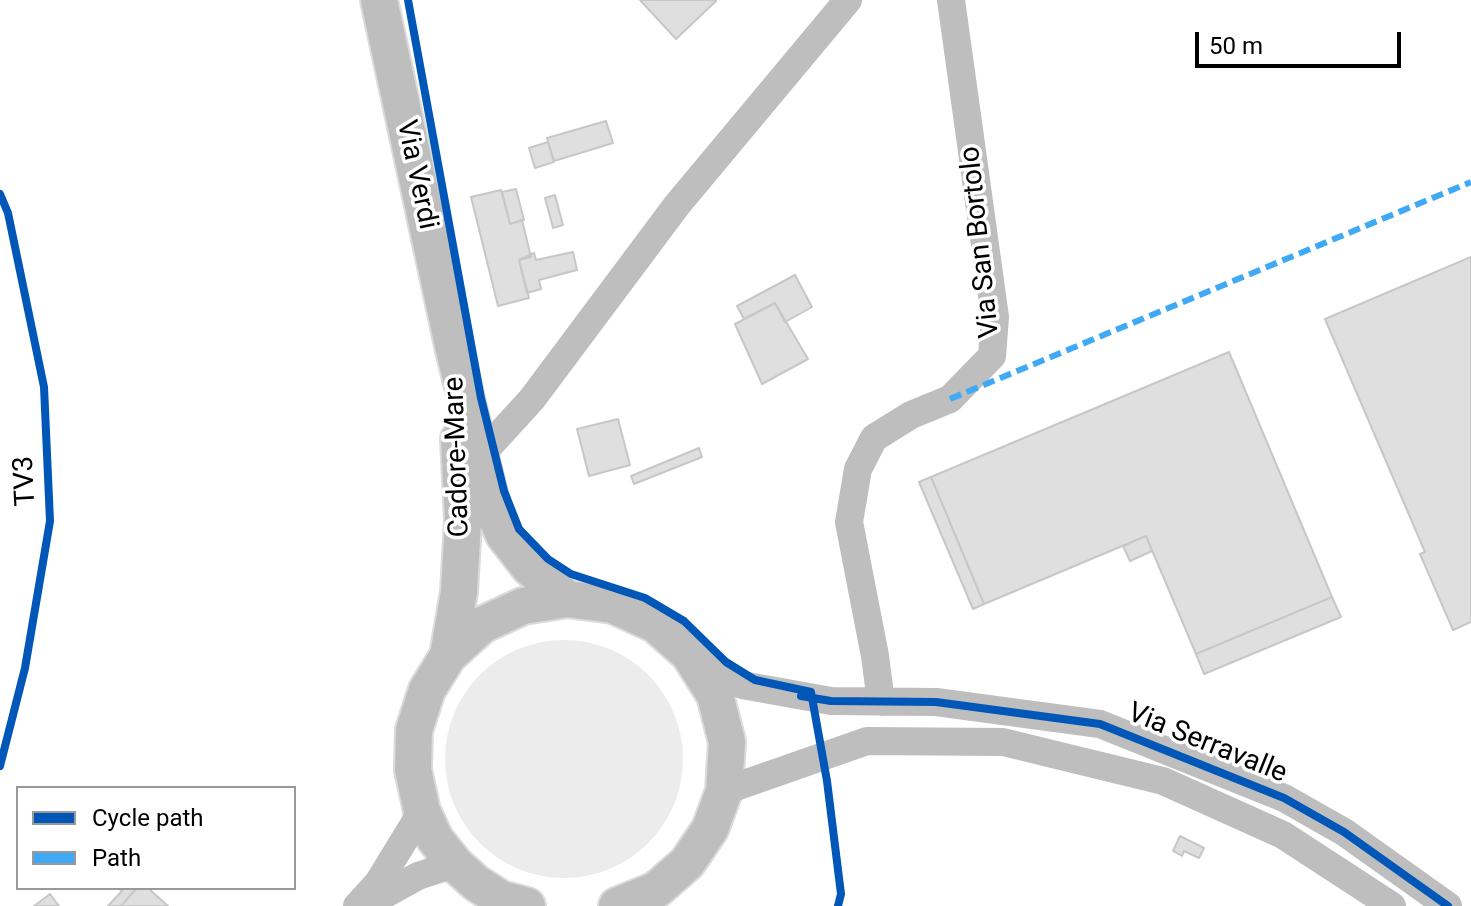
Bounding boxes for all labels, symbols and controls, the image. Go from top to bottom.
scale bar [1199,16,1405,66]
text: 50 m [1209,32,1263,60]
street label: Via Verdi [388,117,444,233]
street label: Via San Bortolo [954,145,1008,339]
street label: Cadore-Mare [438,376,478,538]
street label: TV3 [8,455,44,507]
street label: Via Serravalle [1122,697,1292,791]
legend [16,786,296,890]
text: Cycle path [92,804,204,832]
text: Path [92,844,141,872]

